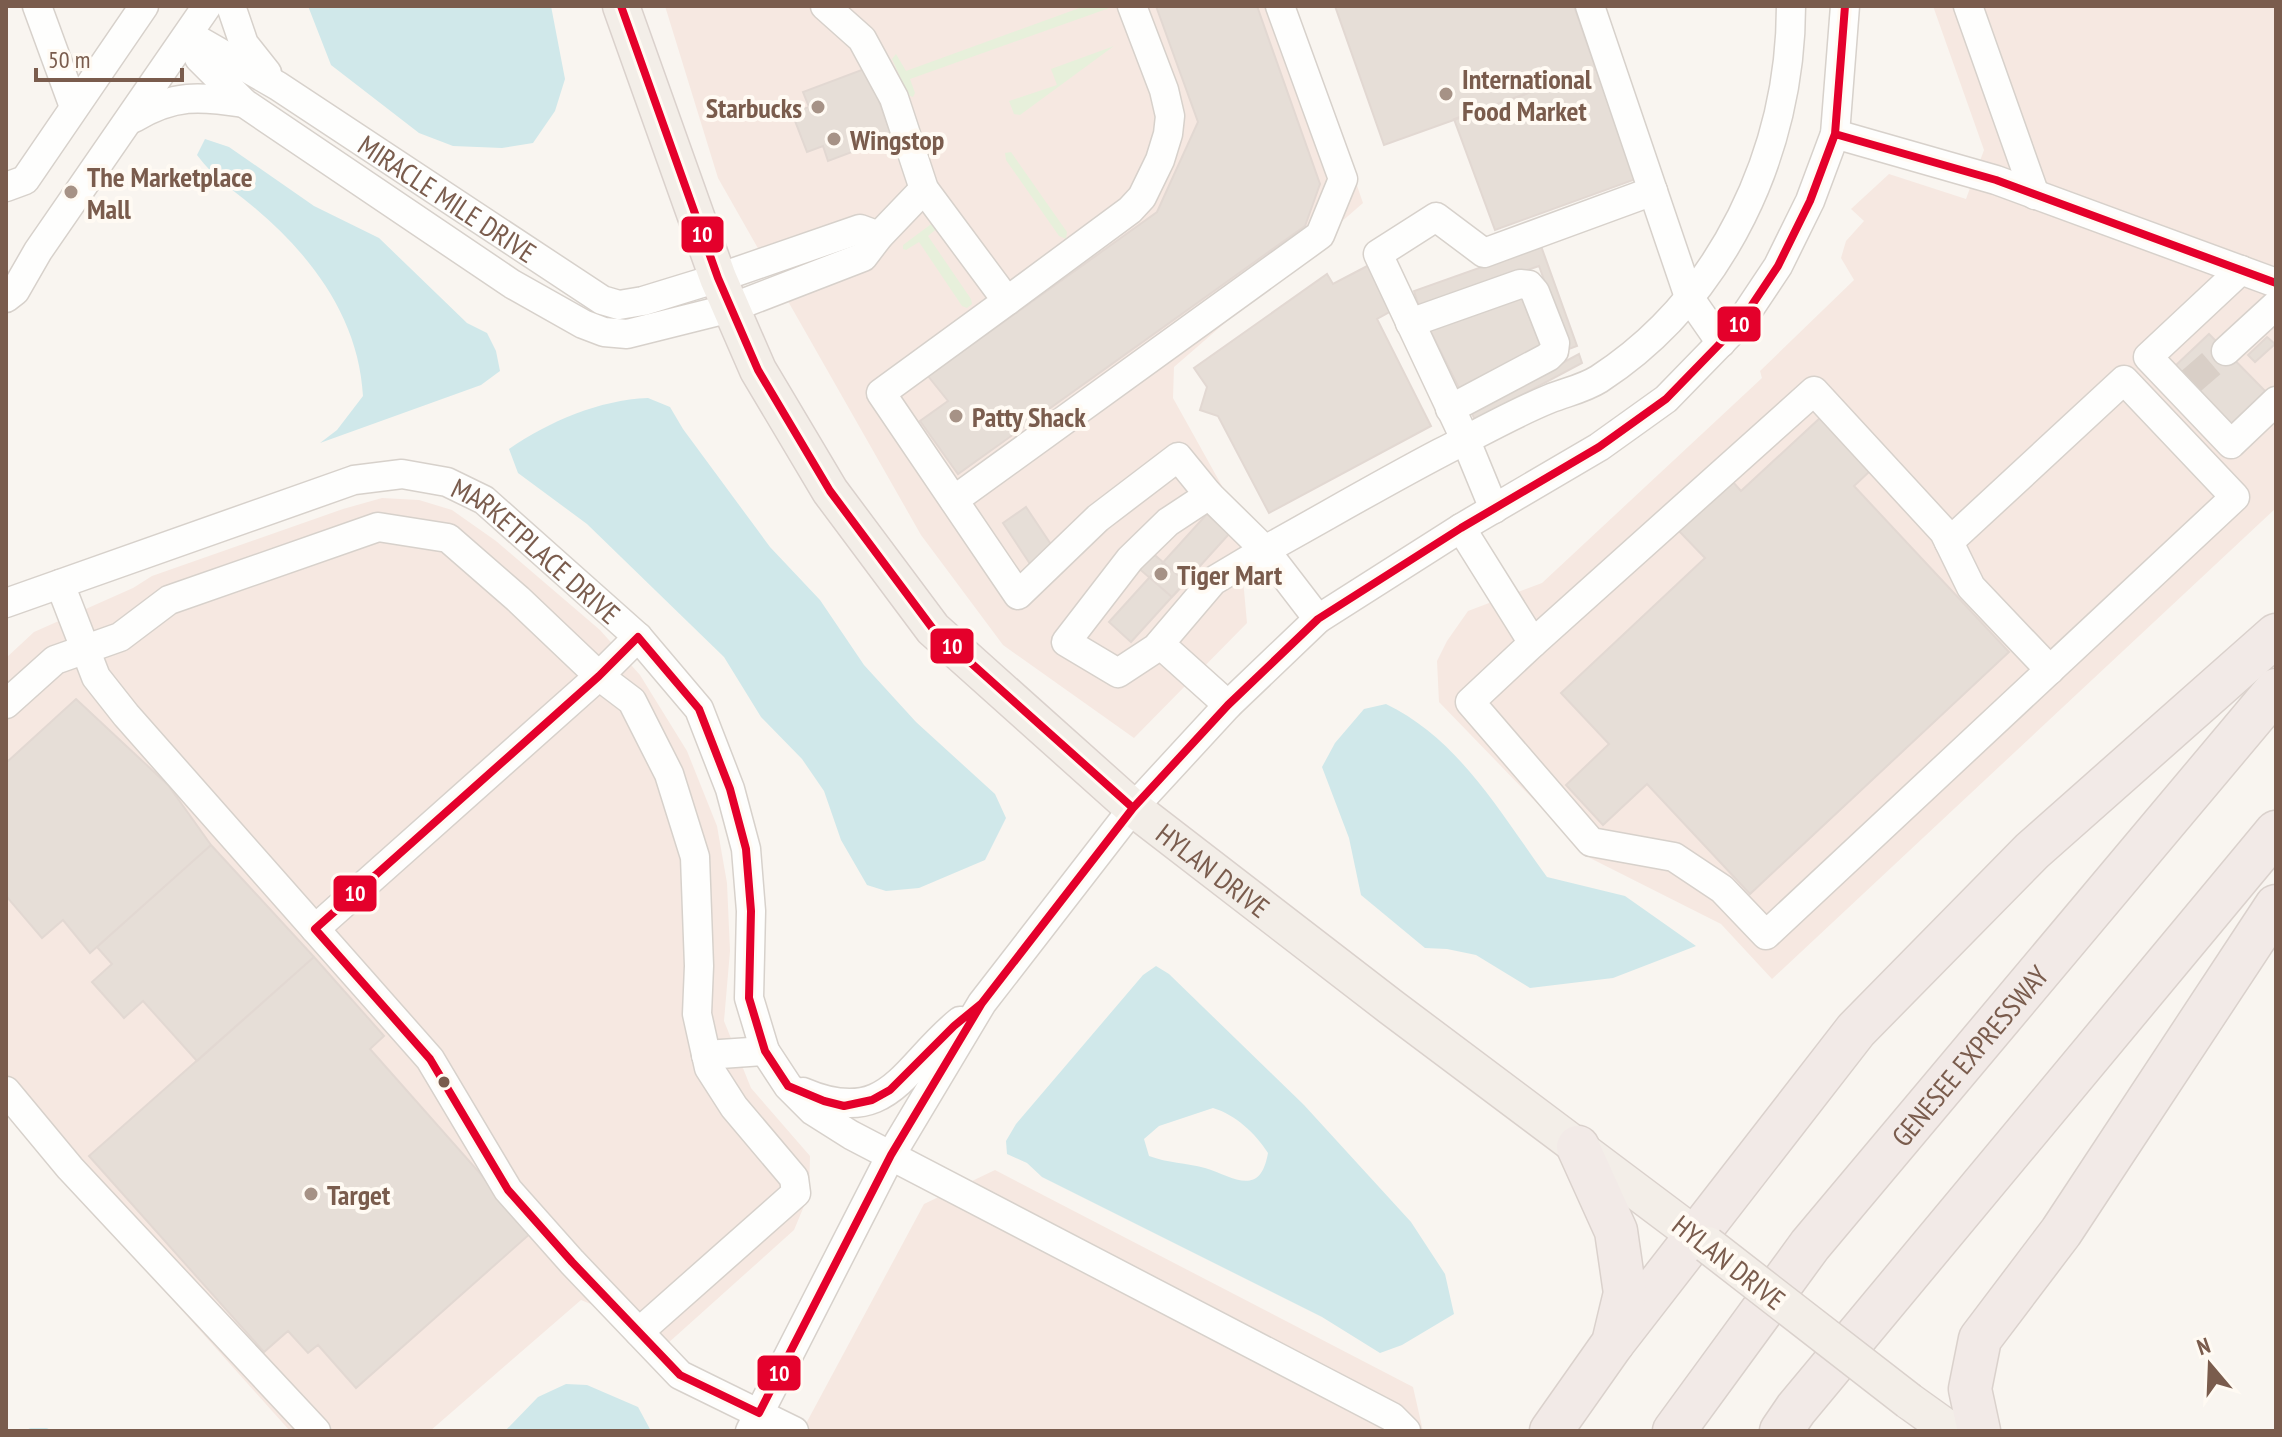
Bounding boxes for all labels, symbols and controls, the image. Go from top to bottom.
scale bar [36,32,182,82]
text: 50 m [48,44,90,75]
place label: International Food Market [1462,60,1592,129]
marker: International Food Market [1437,85,1455,103]
place label: Starbucks [706,89,802,126]
marker: Starbucks [809,98,827,116]
place label: Wingstop [849,121,944,158]
street label: MIRACLE MILE DRIVE [352,126,544,270]
marker: Wingstop [825,130,843,148]
place label: The Marketplace Mall [87,158,253,227]
marker: The Marketplace Mall [62,183,80,201]
line badge: 10 [680,215,725,254]
text: 10 [691,220,713,248]
line badge: 10 [1716,305,1762,343]
text: 10 [1728,310,1750,338]
place label: Patty Shack [972,398,1086,435]
marker: Patty Shack [947,407,965,425]
street label: MARKETPLACE DRIVE [446,469,628,631]
place label: Tiger Mart [1177,556,1282,593]
marker: Tiger Mart [1152,565,1170,583]
line badge: 10 [929,627,975,665]
text: 10 [941,632,963,660]
street label: HYLAN DRIVE [1149,815,1278,925]
line badge: 10 [332,874,378,913]
text: 10 [344,879,366,907]
street label: GENESEE EXPRESSWAY [1883,957,2056,1154]
unlabelled marker [436,1074,452,1090]
place label: Target [327,1176,390,1213]
marker: Target [302,1185,320,1203]
street label: HYLAN DRIVE [1665,1206,1793,1318]
north arrow [2170,1325,2250,1405]
text: N [2193,1331,2214,1361]
line badge: 10 [756,1354,802,1392]
text: 10 [768,1359,790,1387]

